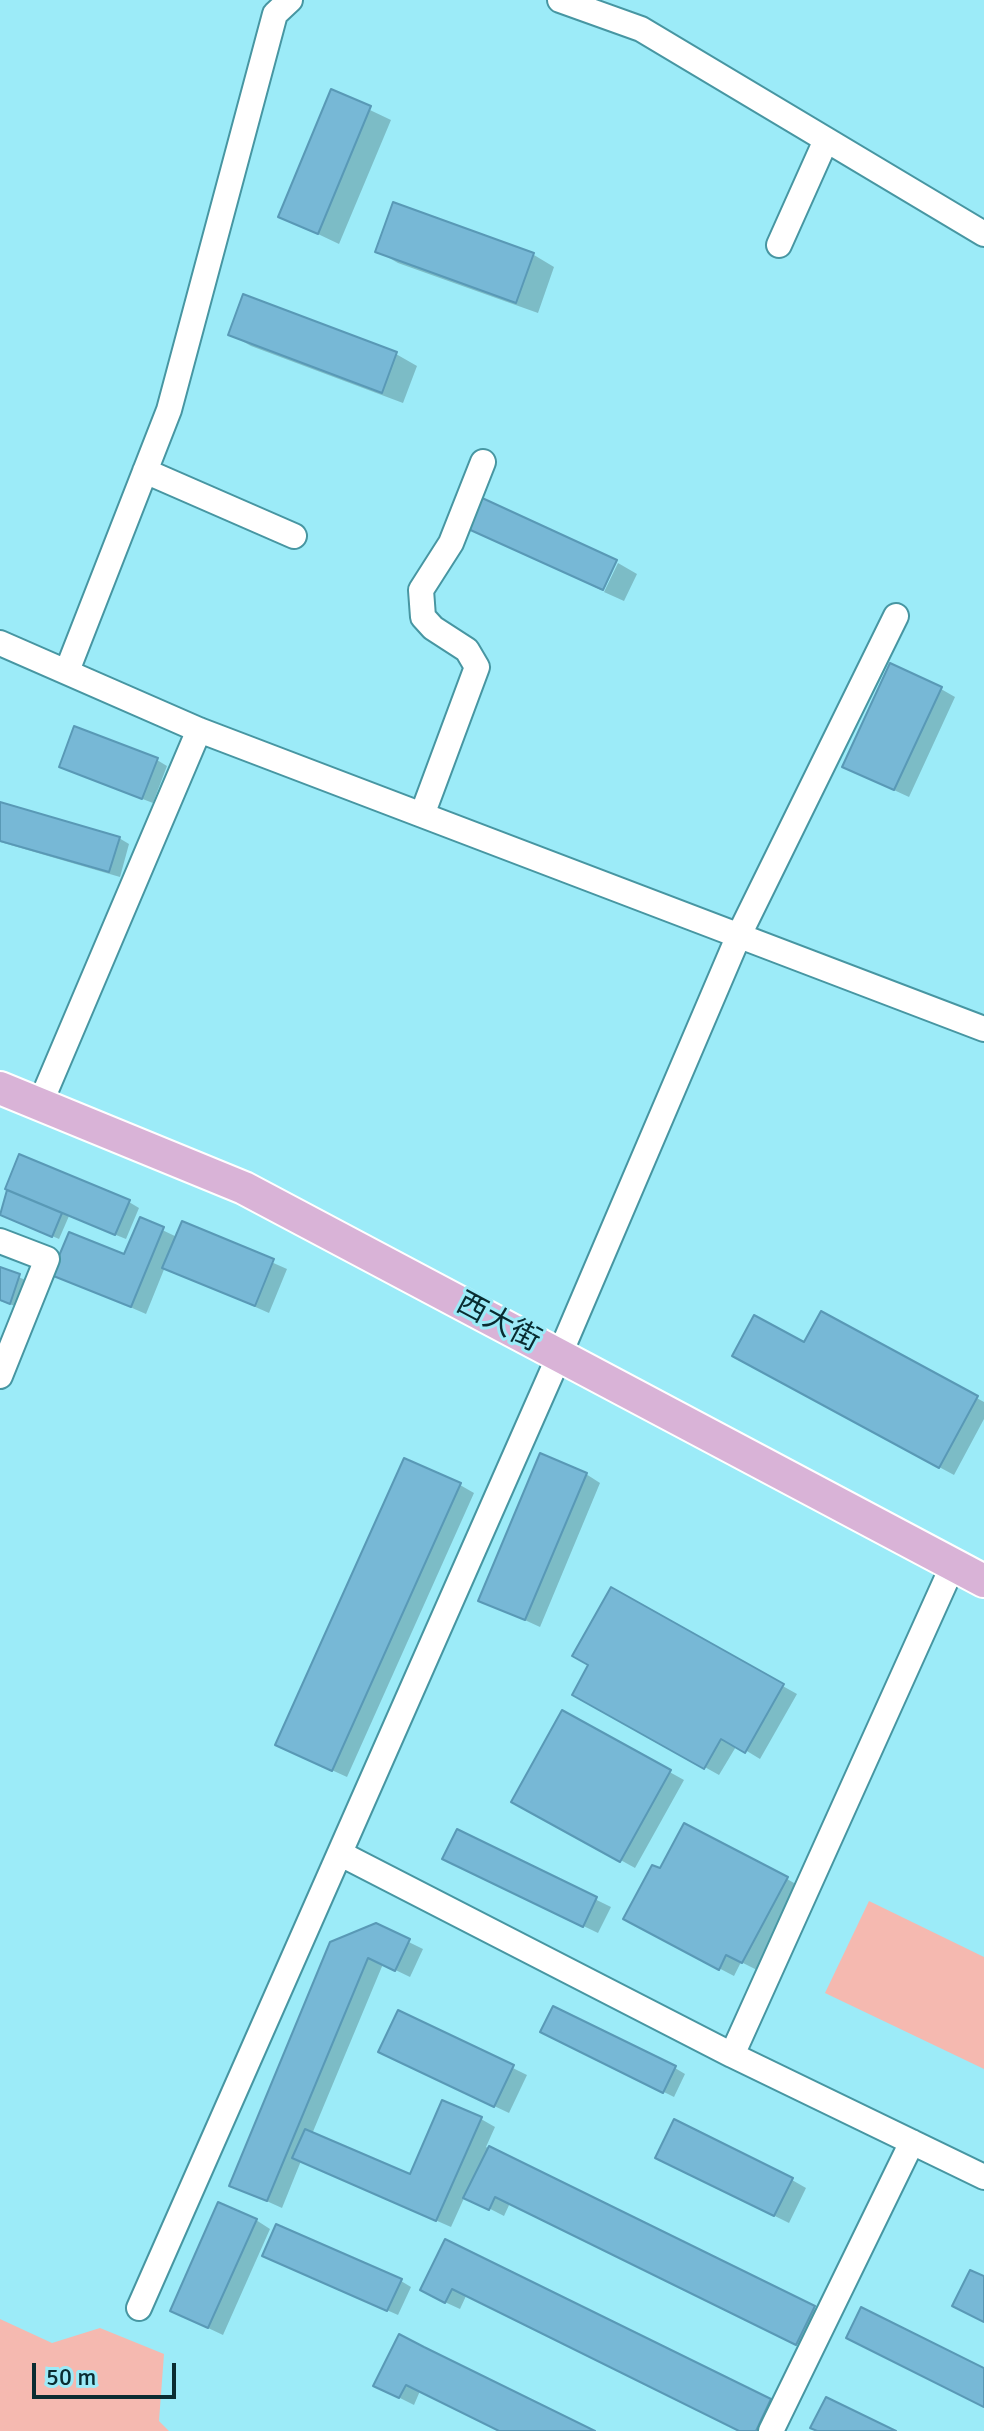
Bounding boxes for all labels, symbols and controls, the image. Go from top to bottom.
street label: 西大街 [450,1286,546,1360]
scale bar [36,2347,180,2397]
text: 50 m [46,2362,96,2392]

